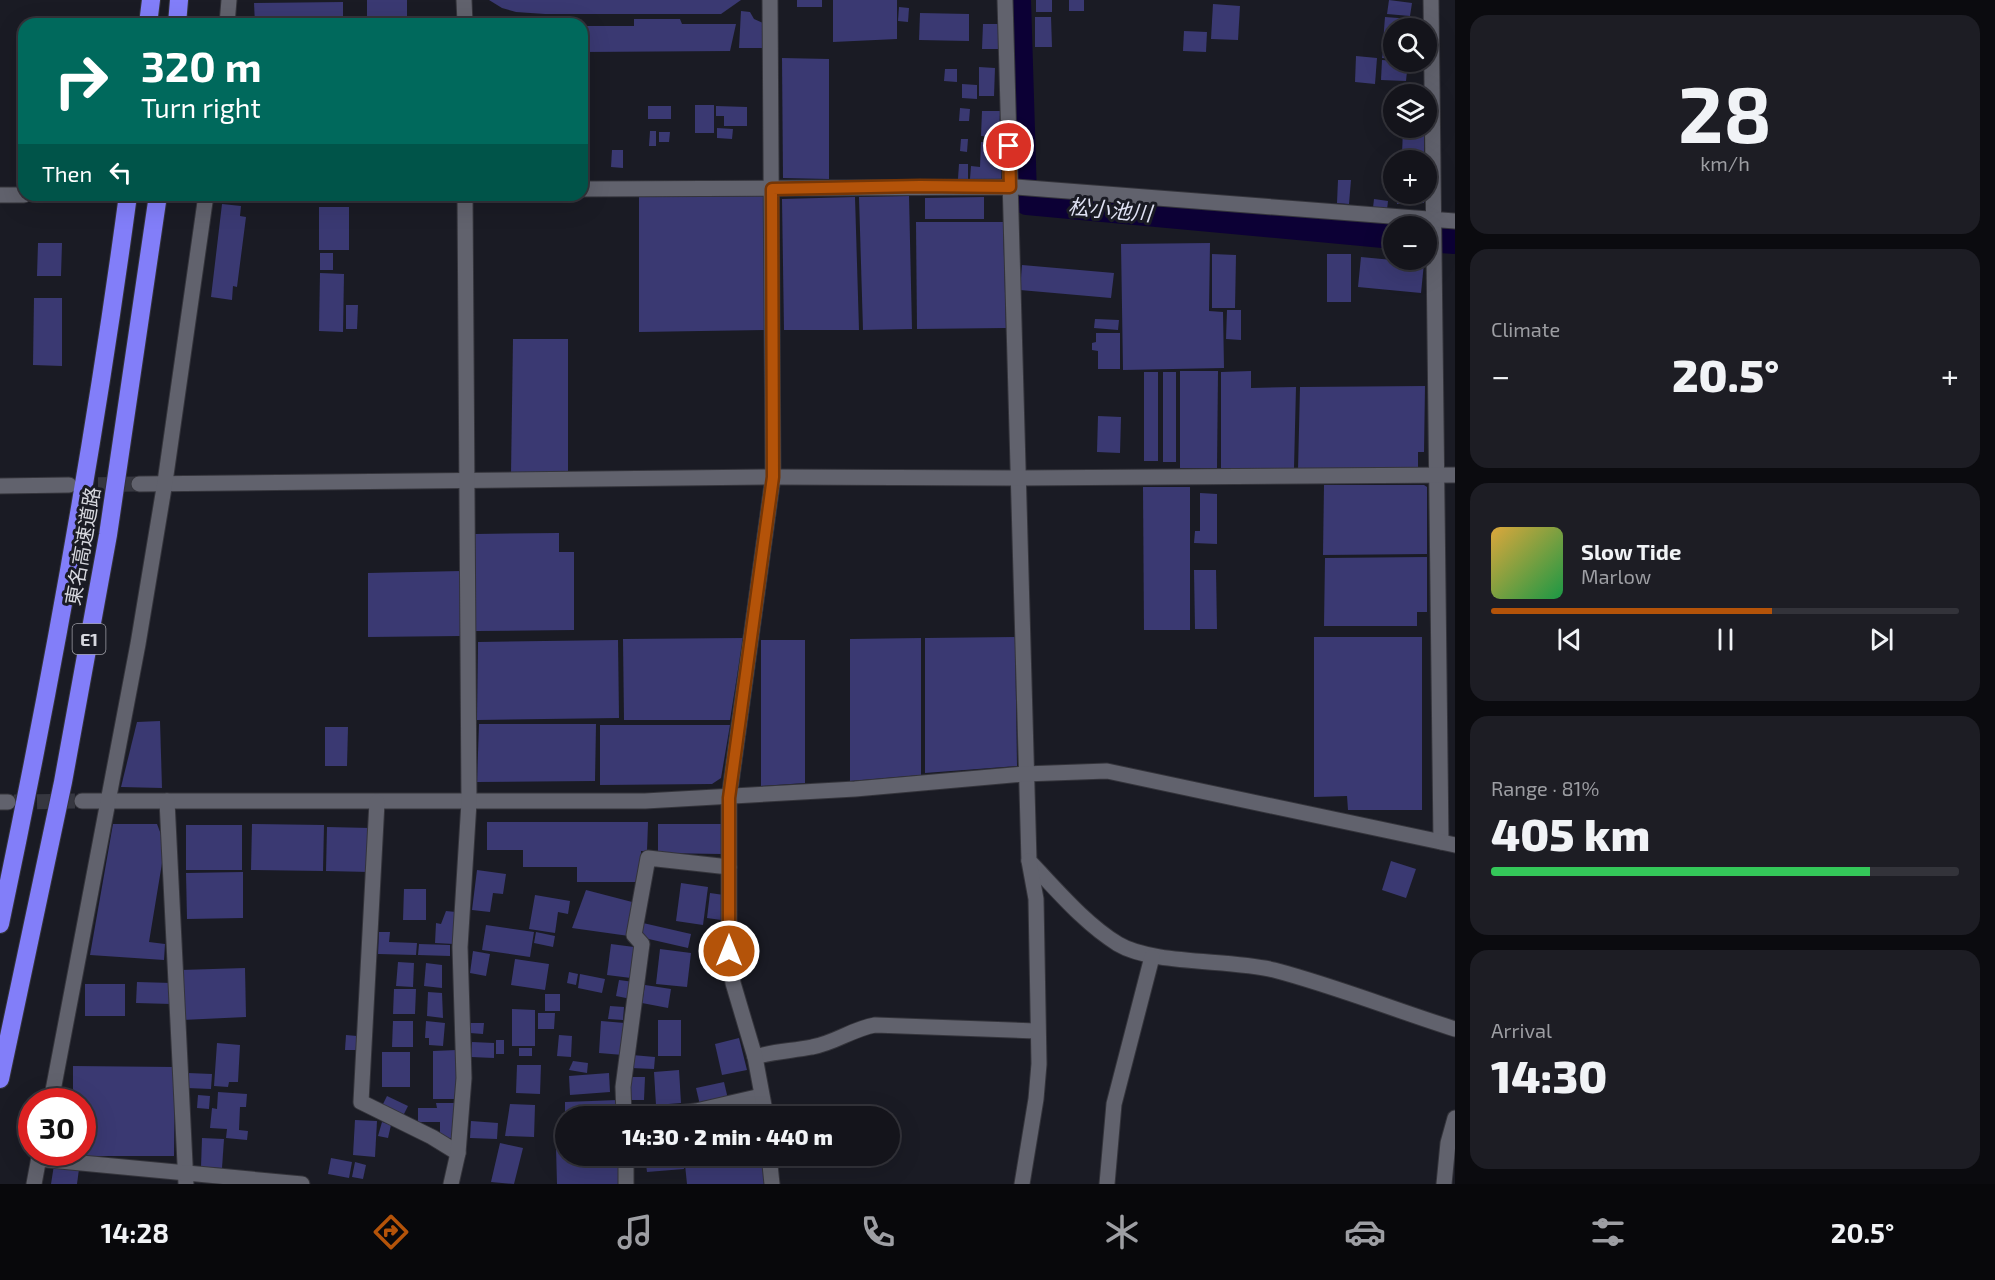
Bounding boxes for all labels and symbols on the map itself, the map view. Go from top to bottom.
pin [983,120,1034,171]
water label: 松小池川 [1067,193,1155,225]
street label: 東名高速道路 [60,485,104,607]
road number: E1 [72,624,106,654]
position arrow [697,919,761,983]
speed limit sign: 30 [18,1088,96,1166]

